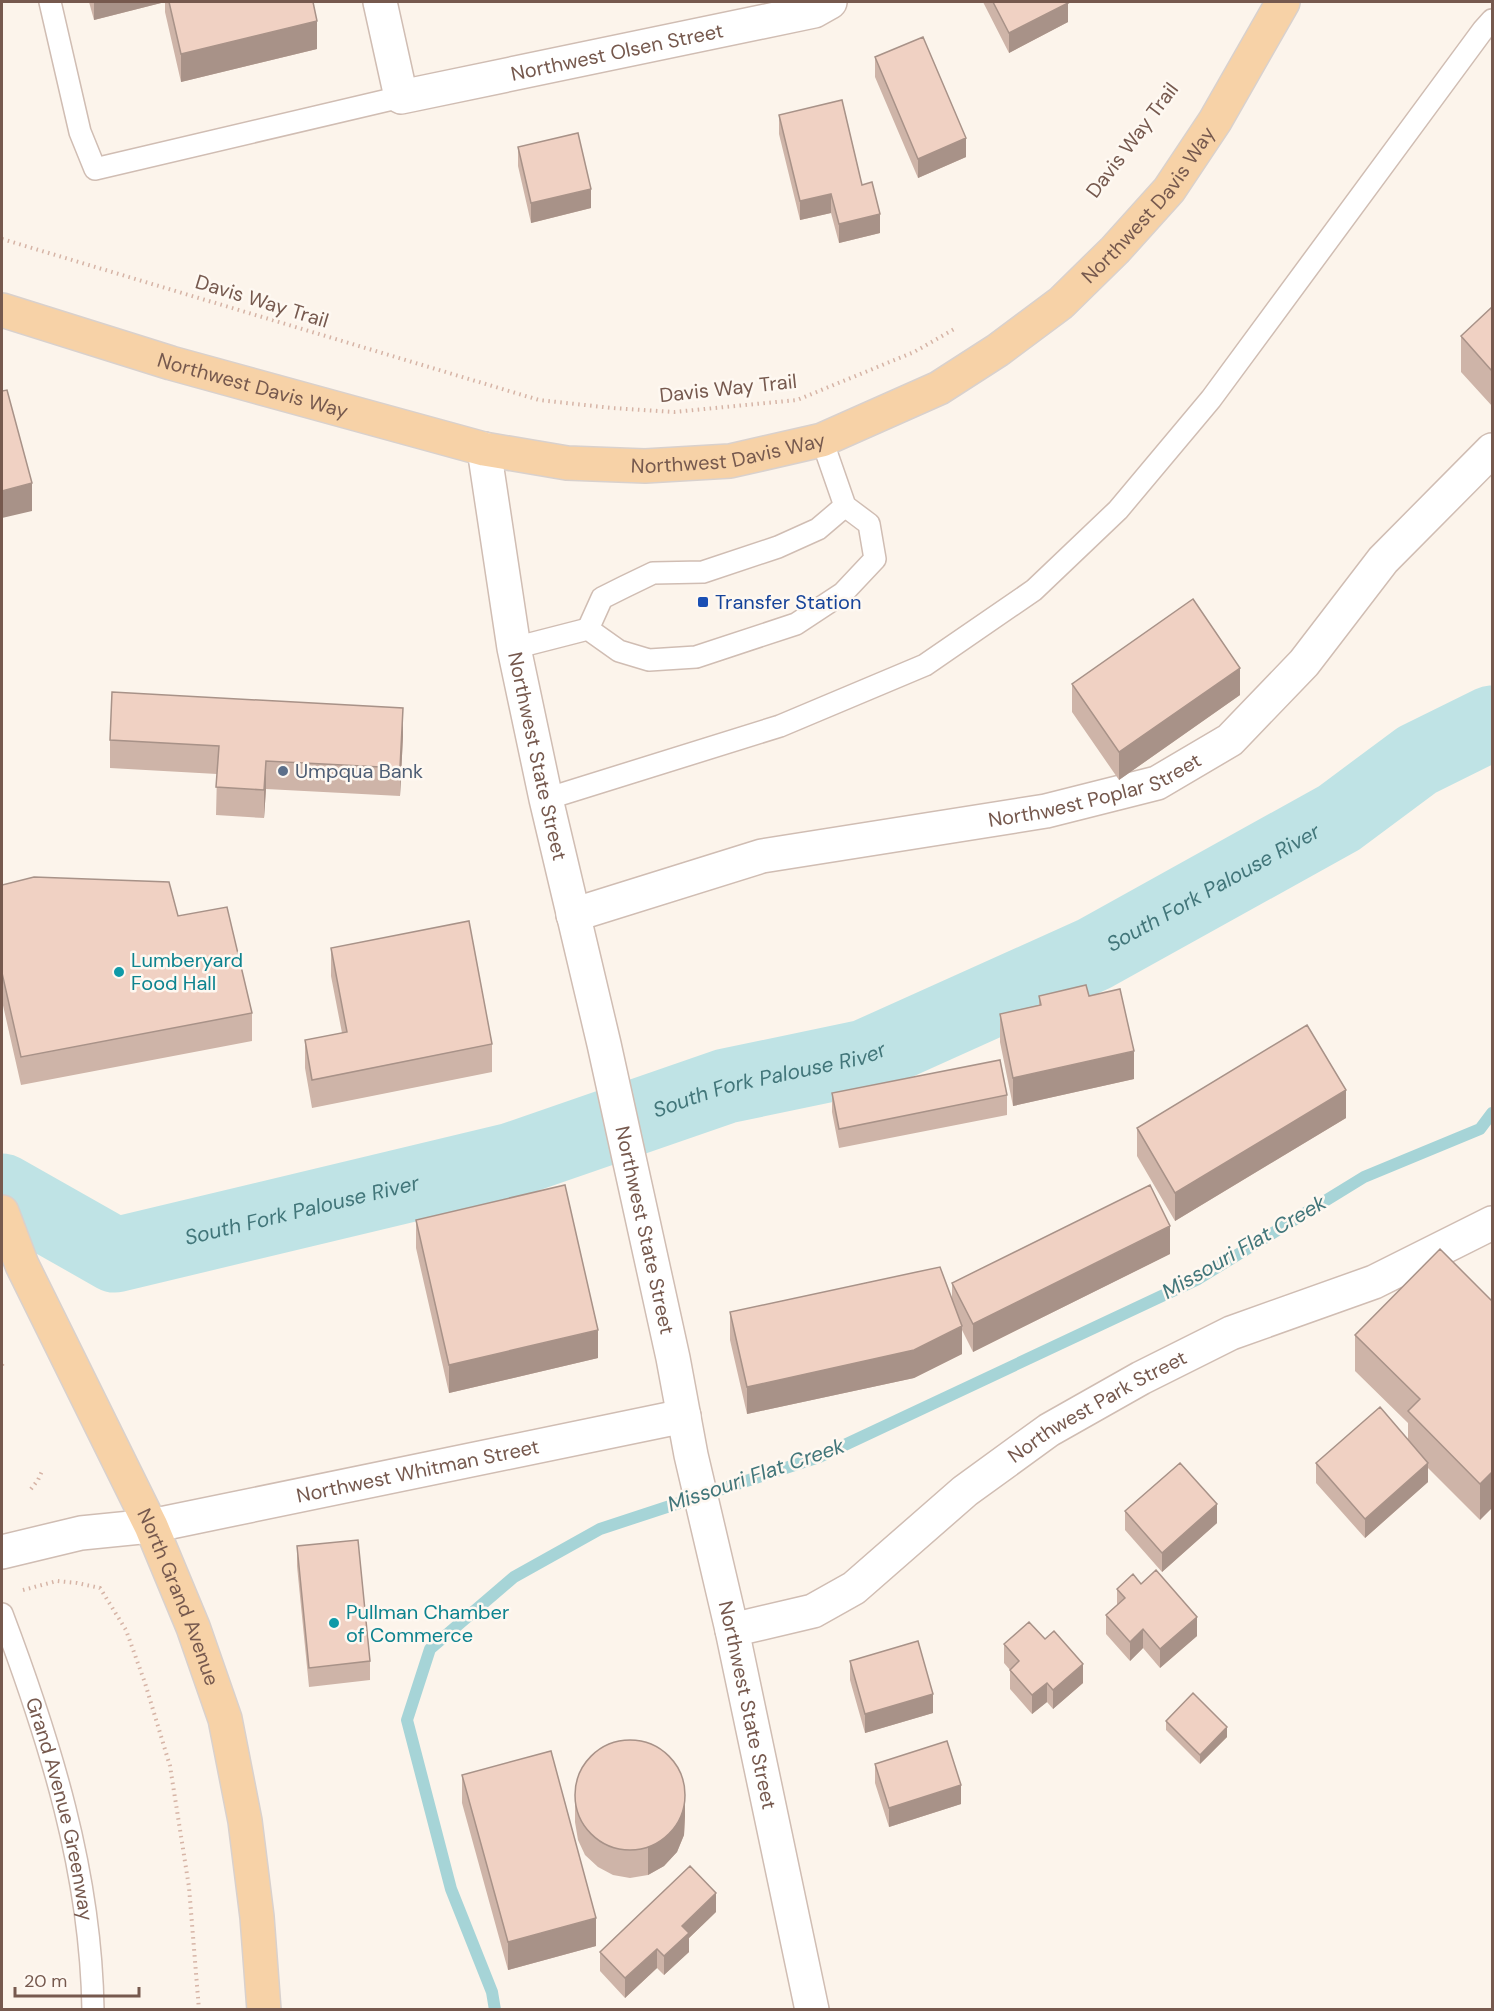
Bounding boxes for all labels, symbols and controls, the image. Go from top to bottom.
street label: Northwest Olsen Street [508,17,726,87]
street label: Davis Way Trail [1080,77,1184,203]
street label: Northwest Davis Way [1076,122,1221,289]
street label: Davis Way Trail [192,268,332,334]
street label: Northwest Davis Way [154,347,351,424]
street label: Davis Way Trail [658,368,798,408]
street label: Northwest Davis Way [630,427,828,479]
place label: Transfer Station [715,589,861,615]
marker: Transfer Station [696,595,710,609]
street label: Northwest State Street [502,650,573,863]
street label: Northwest Poplar Street [986,747,1206,833]
place label: Umpqua Bank [295,758,423,784]
marker: Umpqua Bank [276,764,290,778]
water label: South Fork Palouse River [1101,817,1326,958]
place label: Lumberyard Food Hall [131,947,243,996]
marker: Lumberyard Food Hall [112,965,126,979]
water label: South Fork Palouse River [649,1035,892,1124]
street label: Northwest State Street [609,1124,680,1337]
water label: South Fork Palouse River [182,1168,423,1252]
water label: Missouri Flat Creek [1157,1188,1332,1306]
street label: Northwest Park Street [1003,1344,1191,1469]
water label: Missouri Flat Creek [664,1431,849,1518]
street label: Northwest Whitman Street [294,1433,542,1509]
street label: North Grand Avenue [131,1504,225,1689]
street label: Northwest State Street [713,1598,782,1812]
place label: Pullman Chamber of Commerce [346,1599,509,1648]
marker: Pullman Chamber of Commerce [327,1616,341,1630]
street label: Grand Avenue Greenway [20,1694,99,1922]
scale bar [15,1960,140,1998]
text: 20 m [24,1969,67,1993]

